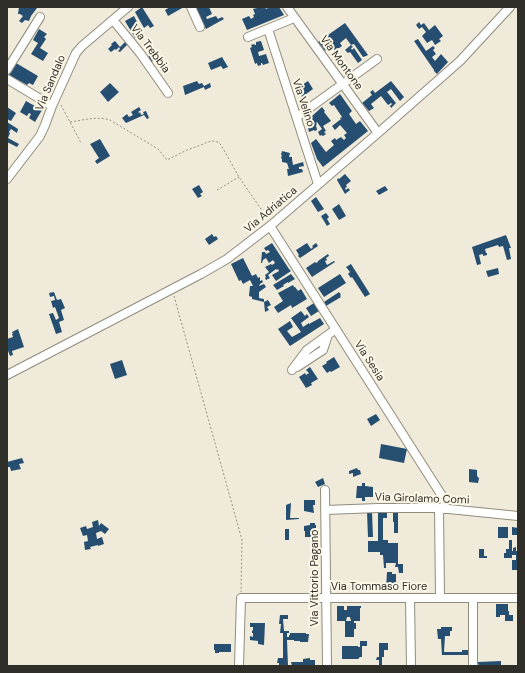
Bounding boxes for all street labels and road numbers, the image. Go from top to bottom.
street label: Via Trebbia [128,22,172,76]
street label: Via Montone [317,33,365,93]
street label: Via Sandalo [33,53,69,113]
street label: Via Velino [289,77,317,129]
street label: Via Adriatica [242,184,300,236]
street label: Via Sesia [351,338,387,384]
street label: Via Girolamo Comi [374,491,470,507]
street label: Via Vittorio Pagano [308,529,322,627]
street label: Via Tommaso Fiore [331,580,427,594]

